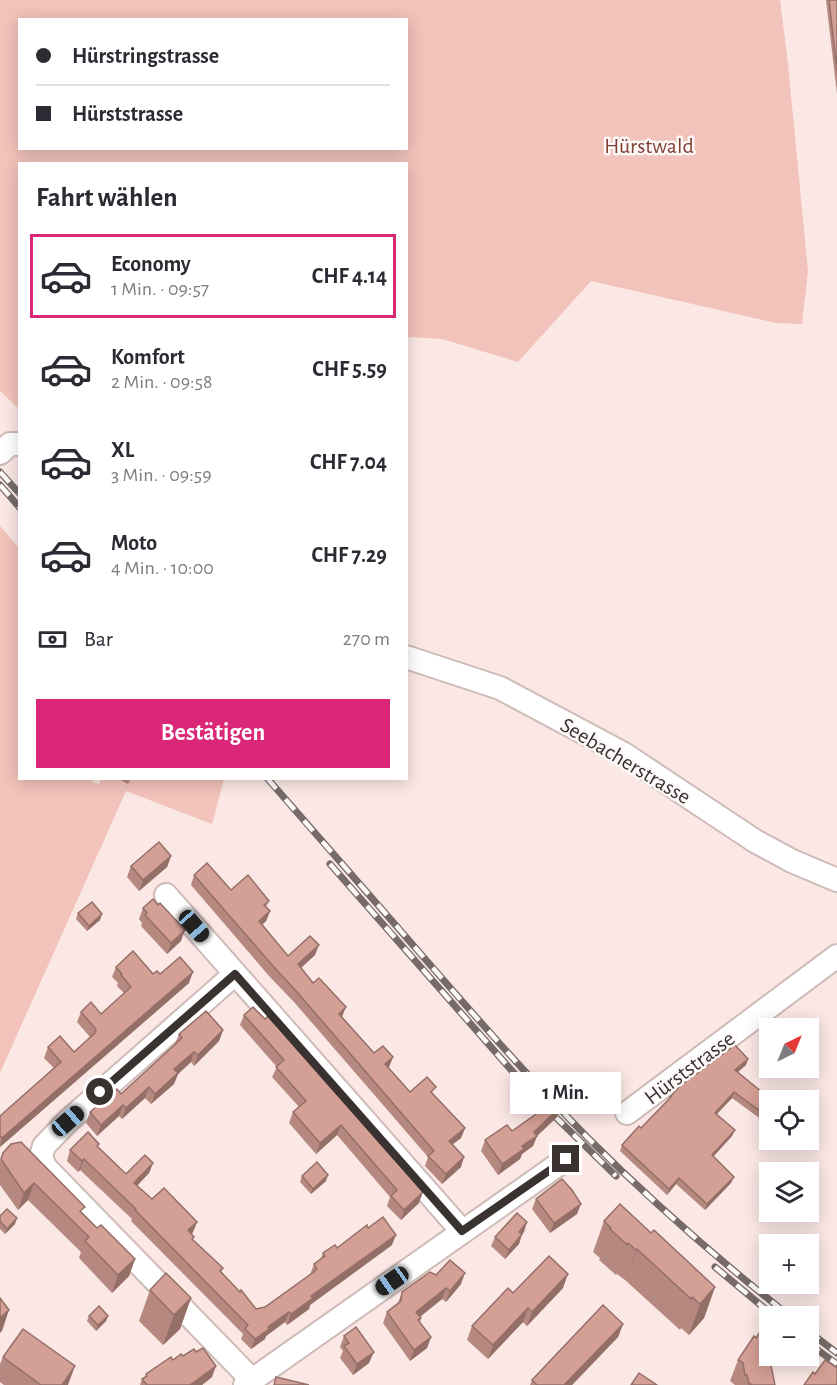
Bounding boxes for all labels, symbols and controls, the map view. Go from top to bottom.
text: Hürstringstrasse [72,45,219,67]
text: Hürststrasse [72,103,183,125]
park label: Hürstwald [604,135,694,157]
text: Fahrt wählen [36,184,178,211]
icon: car [39,249,93,303]
text: Economy [111,253,191,275]
text: CHF 4.14 [312,265,387,287]
text: 1 Min. · 09:57 [111,279,209,299]
icon: car [39,342,93,396]
text: Komfort [111,346,185,368]
text: CHF 5.59 [312,358,387,380]
text: 2 Min. · 09:58 [111,372,212,392]
icon: car [39,435,93,489]
text: XL [111,439,134,461]
text: CHF 7.04 [310,451,387,473]
text: 3 Min. · 09:59 [111,465,212,485]
icon: car [39,528,93,582]
text: Moto [111,532,157,554]
text: CHF 7.29 [311,544,387,566]
text: 4 Min. · 10:00 [111,558,214,578]
icon: cash [36,623,69,656]
text: Bar [84,628,113,650]
text: 270 m [343,629,390,649]
button: Bestätigen [36,699,390,768]
street label: Seebacherstrasse [557,713,694,808]
car [175,907,213,945]
north arrow [759,1018,819,1078]
map controls [759,1018,819,1366]
street label: Hürststrasse [640,1027,739,1109]
callout: 1 Min. [510,1072,622,1114]
route start [86,1078,113,1105]
text: 1 Min. [542,1083,589,1103]
button: locate [759,1090,819,1150]
car [49,1102,87,1140]
route end [552,1145,579,1172]
button: layers [759,1162,819,1222]
button: + [759,1234,819,1294]
car [372,1263,412,1299]
button: − [759,1306,819,1366]

